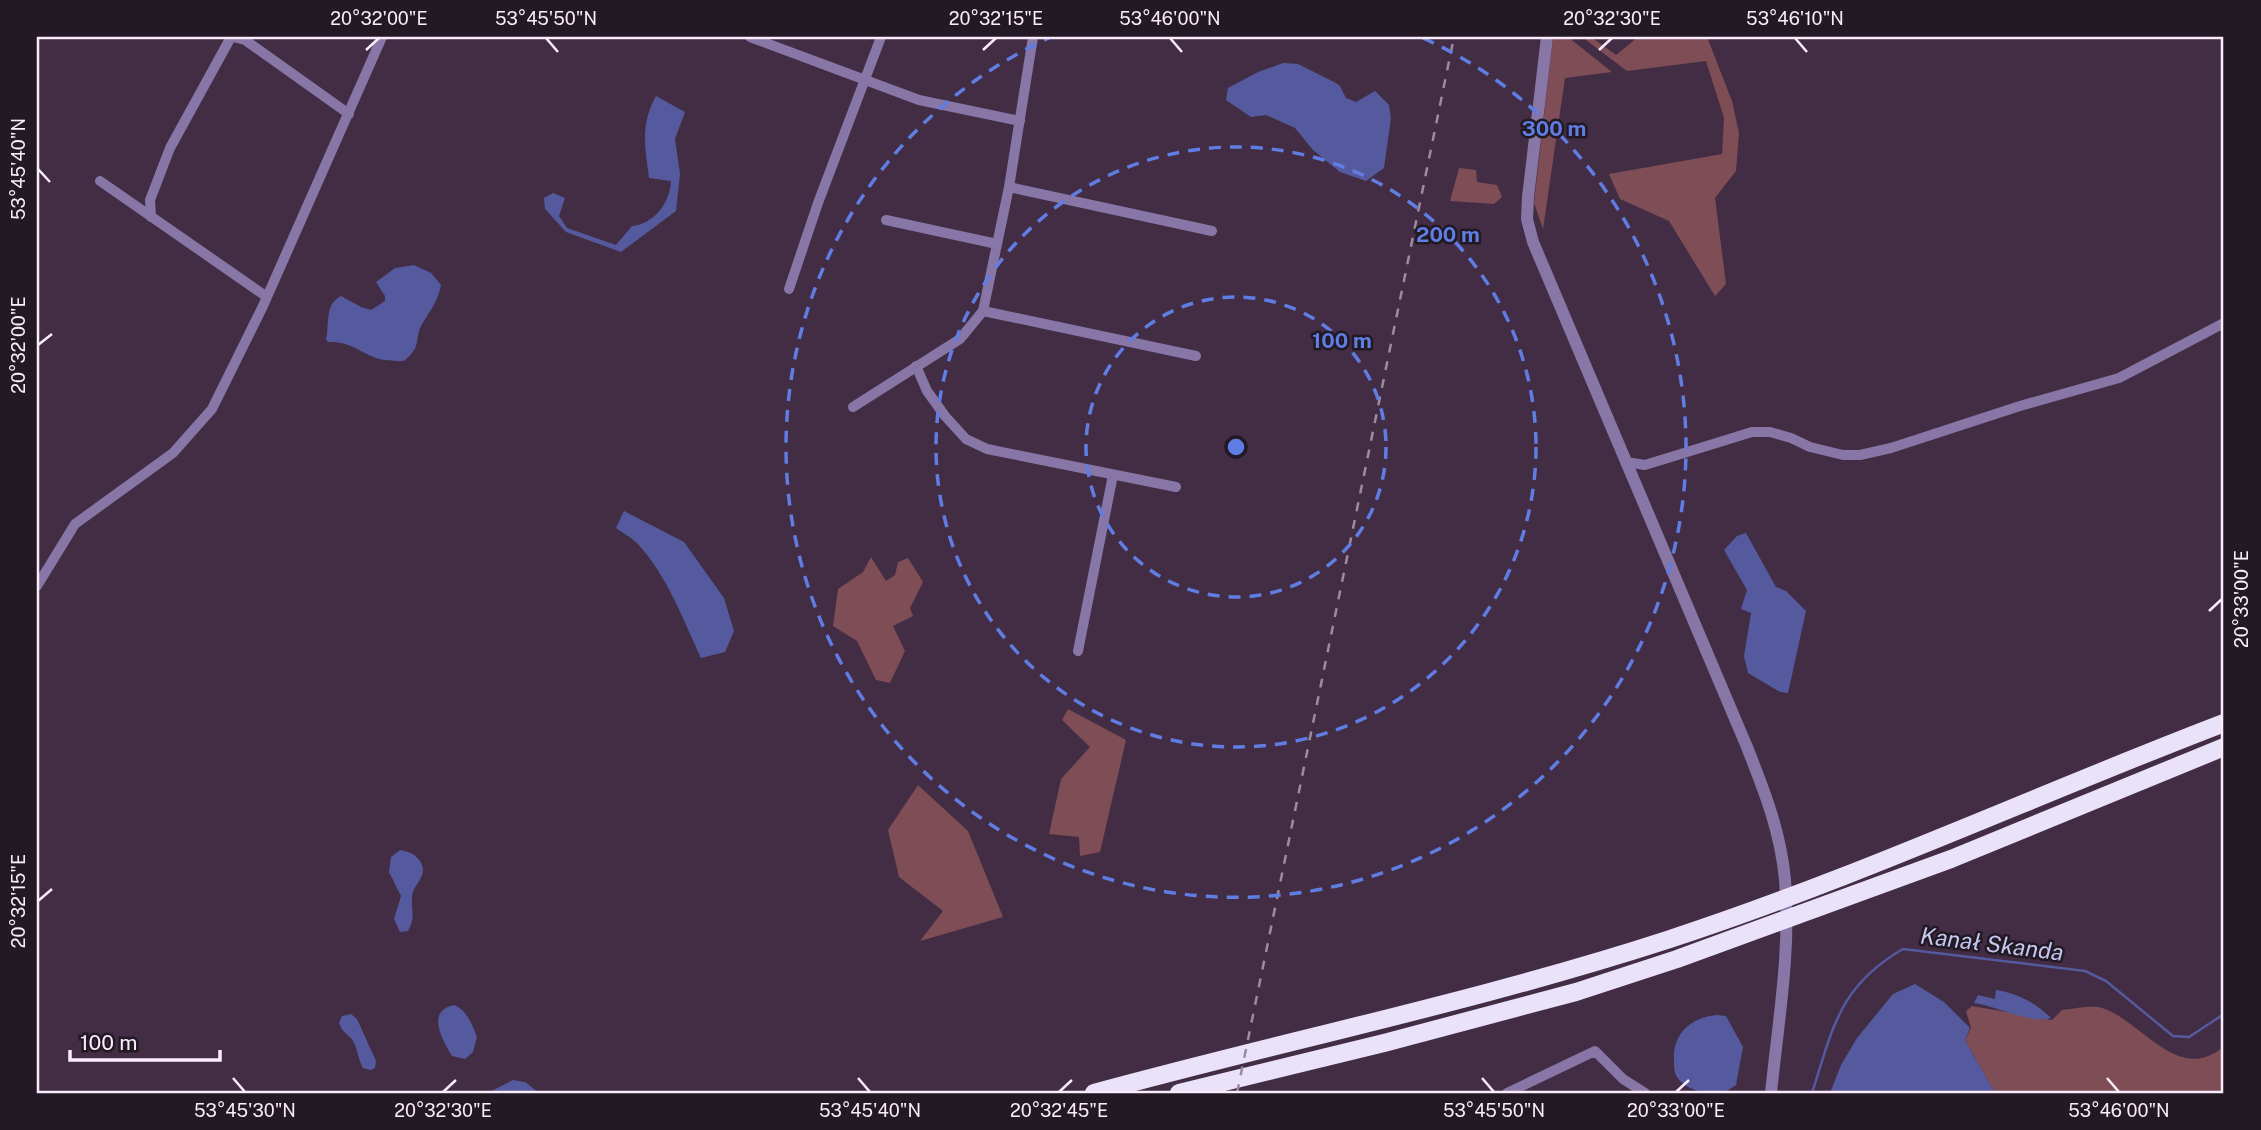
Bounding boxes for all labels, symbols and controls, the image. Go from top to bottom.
text: 20°32'00"E [330,8,428,29]
text: 53°45'50"N [495,8,597,29]
text: 20°32'15"E [949,8,1043,29]
text: 53°46'00"N [1119,8,1221,29]
text: 20°32'30"E [1563,8,1661,29]
text: 53°46'10"N [1746,8,1844,29]
text: 300 m [1522,116,1586,141]
text: 53°45'40"N [8,118,29,220]
text: 200 m [1416,222,1480,247]
text: 20°32'00"E [8,296,29,394]
text: 100 m [1312,328,1372,353]
centre of rings [1224,435,1248,459]
text: 20°33'00"E [2231,550,2252,648]
text: 20°32'15"E [8,854,29,948]
water label: Kanał Skanda [1919,921,2065,966]
scale bar [70,1018,220,1062]
text: 100 m [80,1030,137,1055]
text: 53°45'30"N [194,1100,296,1121]
text: 20°32'30"E [394,1100,492,1121]
text: 53°45'40"N [819,1100,921,1121]
text: 20°32'45"E [1010,1100,1108,1121]
text: 53°45'50"N [1443,1100,1545,1121]
text: 20°33'00"E [1627,1100,1725,1121]
text: 53°46'00"N [2068,1100,2170,1121]

